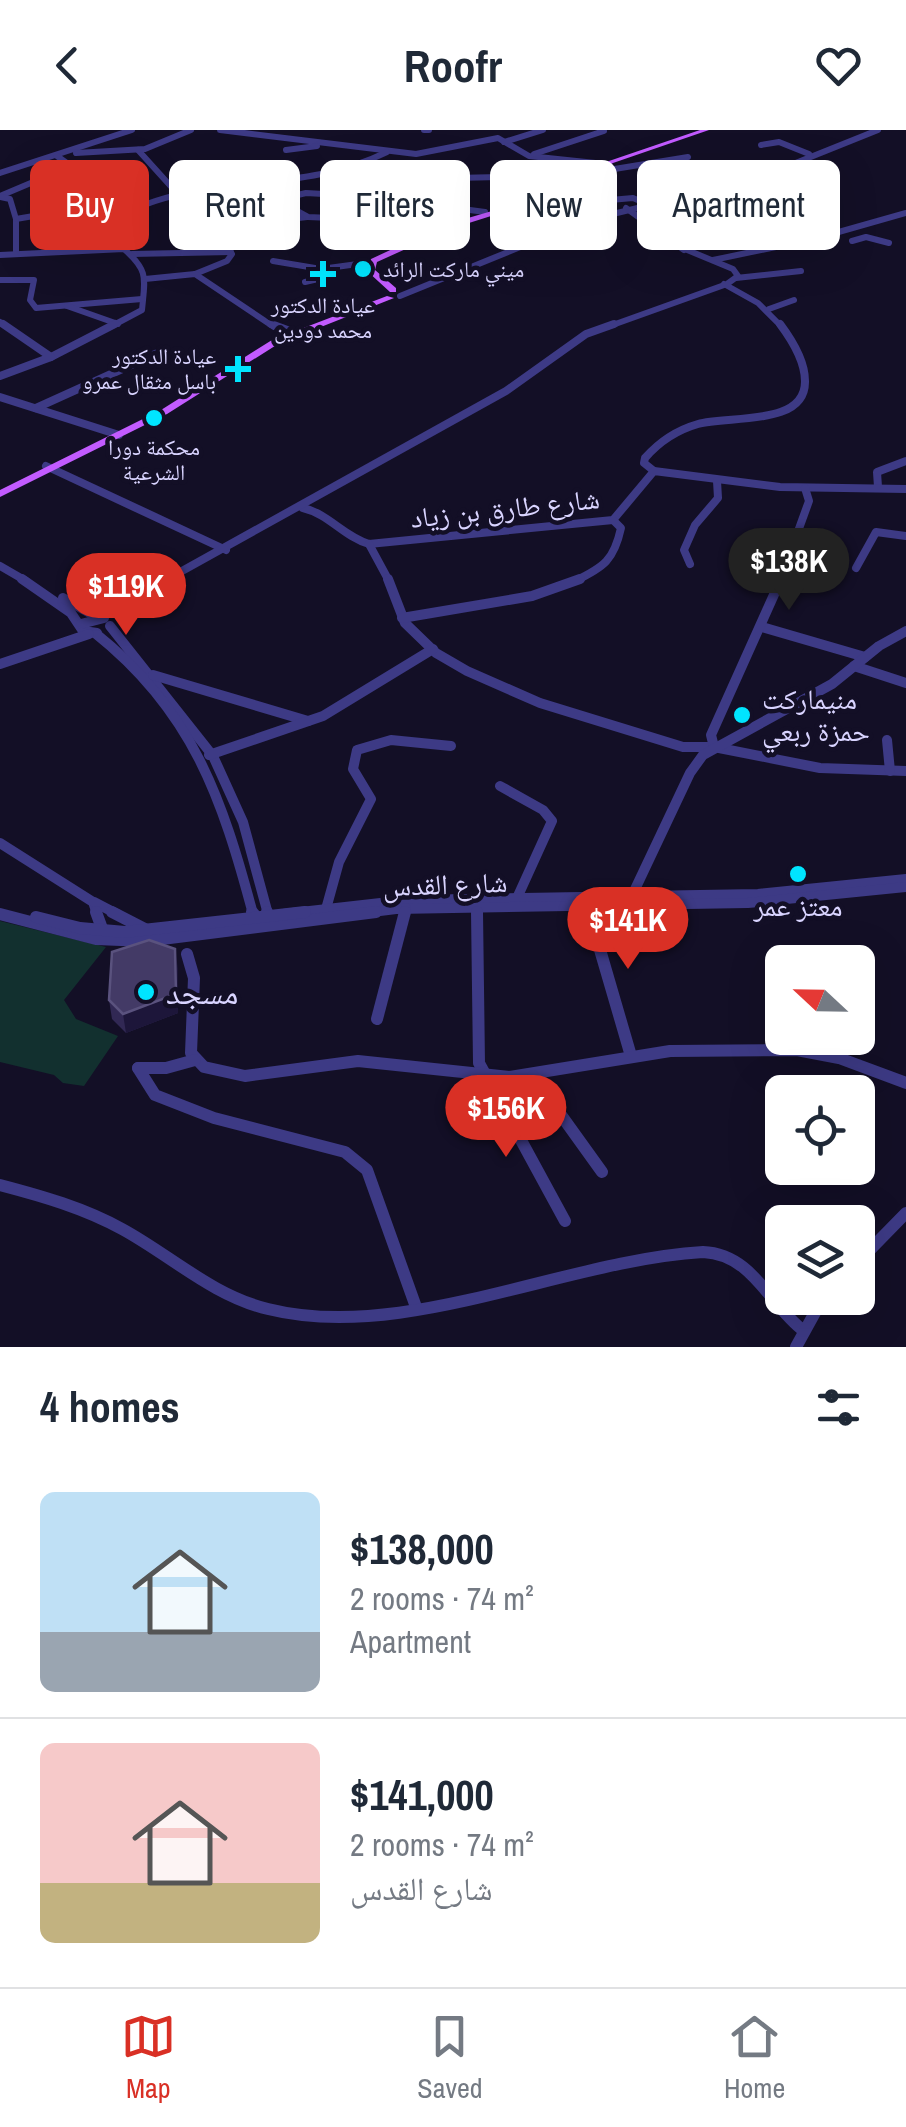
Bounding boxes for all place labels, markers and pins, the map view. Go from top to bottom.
place label: ميني ماركت الرائد [383,254,524,287]
marker: ميني ماركت الرائد [352,258,374,280]
marker: عيادة الدكتور محمد دودين [310,261,336,287]
place label: عيادة الدكتور محمد دودين [270,290,375,345]
place label: عيادة الدكتور باسل مثقال عمرو [82,341,216,396]
marker: عيادة الدكتور باسل مثقال عمرو [225,356,251,382]
marker: محكمة دورا الشرعية [143,407,165,429]
place label: محكمة دورا الشرعية [108,432,200,487]
pin: $138K [719,528,859,613]
pin: $119K [56,553,196,638]
place label: منيماركت حمزة ربعي [762,680,870,754]
marker: منيماركت حمزة ربعي [731,704,753,726]
marker: معتز عمر [787,863,809,885]
pin: $141K [558,887,698,972]
place label: معتز عمر [752,887,843,925]
place label: مسجد [166,971,238,1014]
marker: مسجد [135,981,157,1003]
pin: $156K [436,1075,576,1160]

